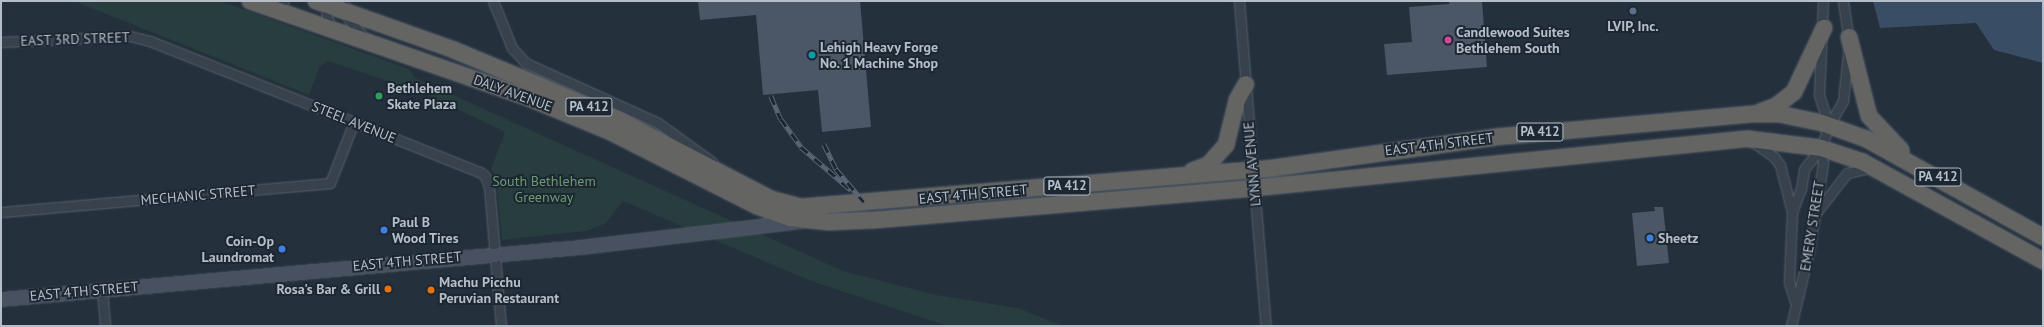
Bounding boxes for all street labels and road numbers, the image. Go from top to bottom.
street label: EAST 3RD STREET [20,29,130,49]
street label: DALY AVENUE [471,71,555,115]
road number: PA 412 [565,96,613,118]
street label: STEEL AVENUE [309,97,399,147]
street label: LYNN AVENUE [1240,121,1264,207]
road number: PA 412 [1516,121,1564,143]
street label: EAST 4TH STREET [1384,129,1494,159]
road number: PA 412 [1914,166,1962,188]
road number: PA 412 [1043,175,1091,197]
street label: EMERY STREET [1797,180,1827,272]
street label: EAST 4TH STREET [918,181,1028,207]
street label: MECHANIC STREET [140,182,256,208]
street label: EAST 4TH STREET [352,248,462,274]
street label: EAST 4TH STREET [29,278,139,304]

